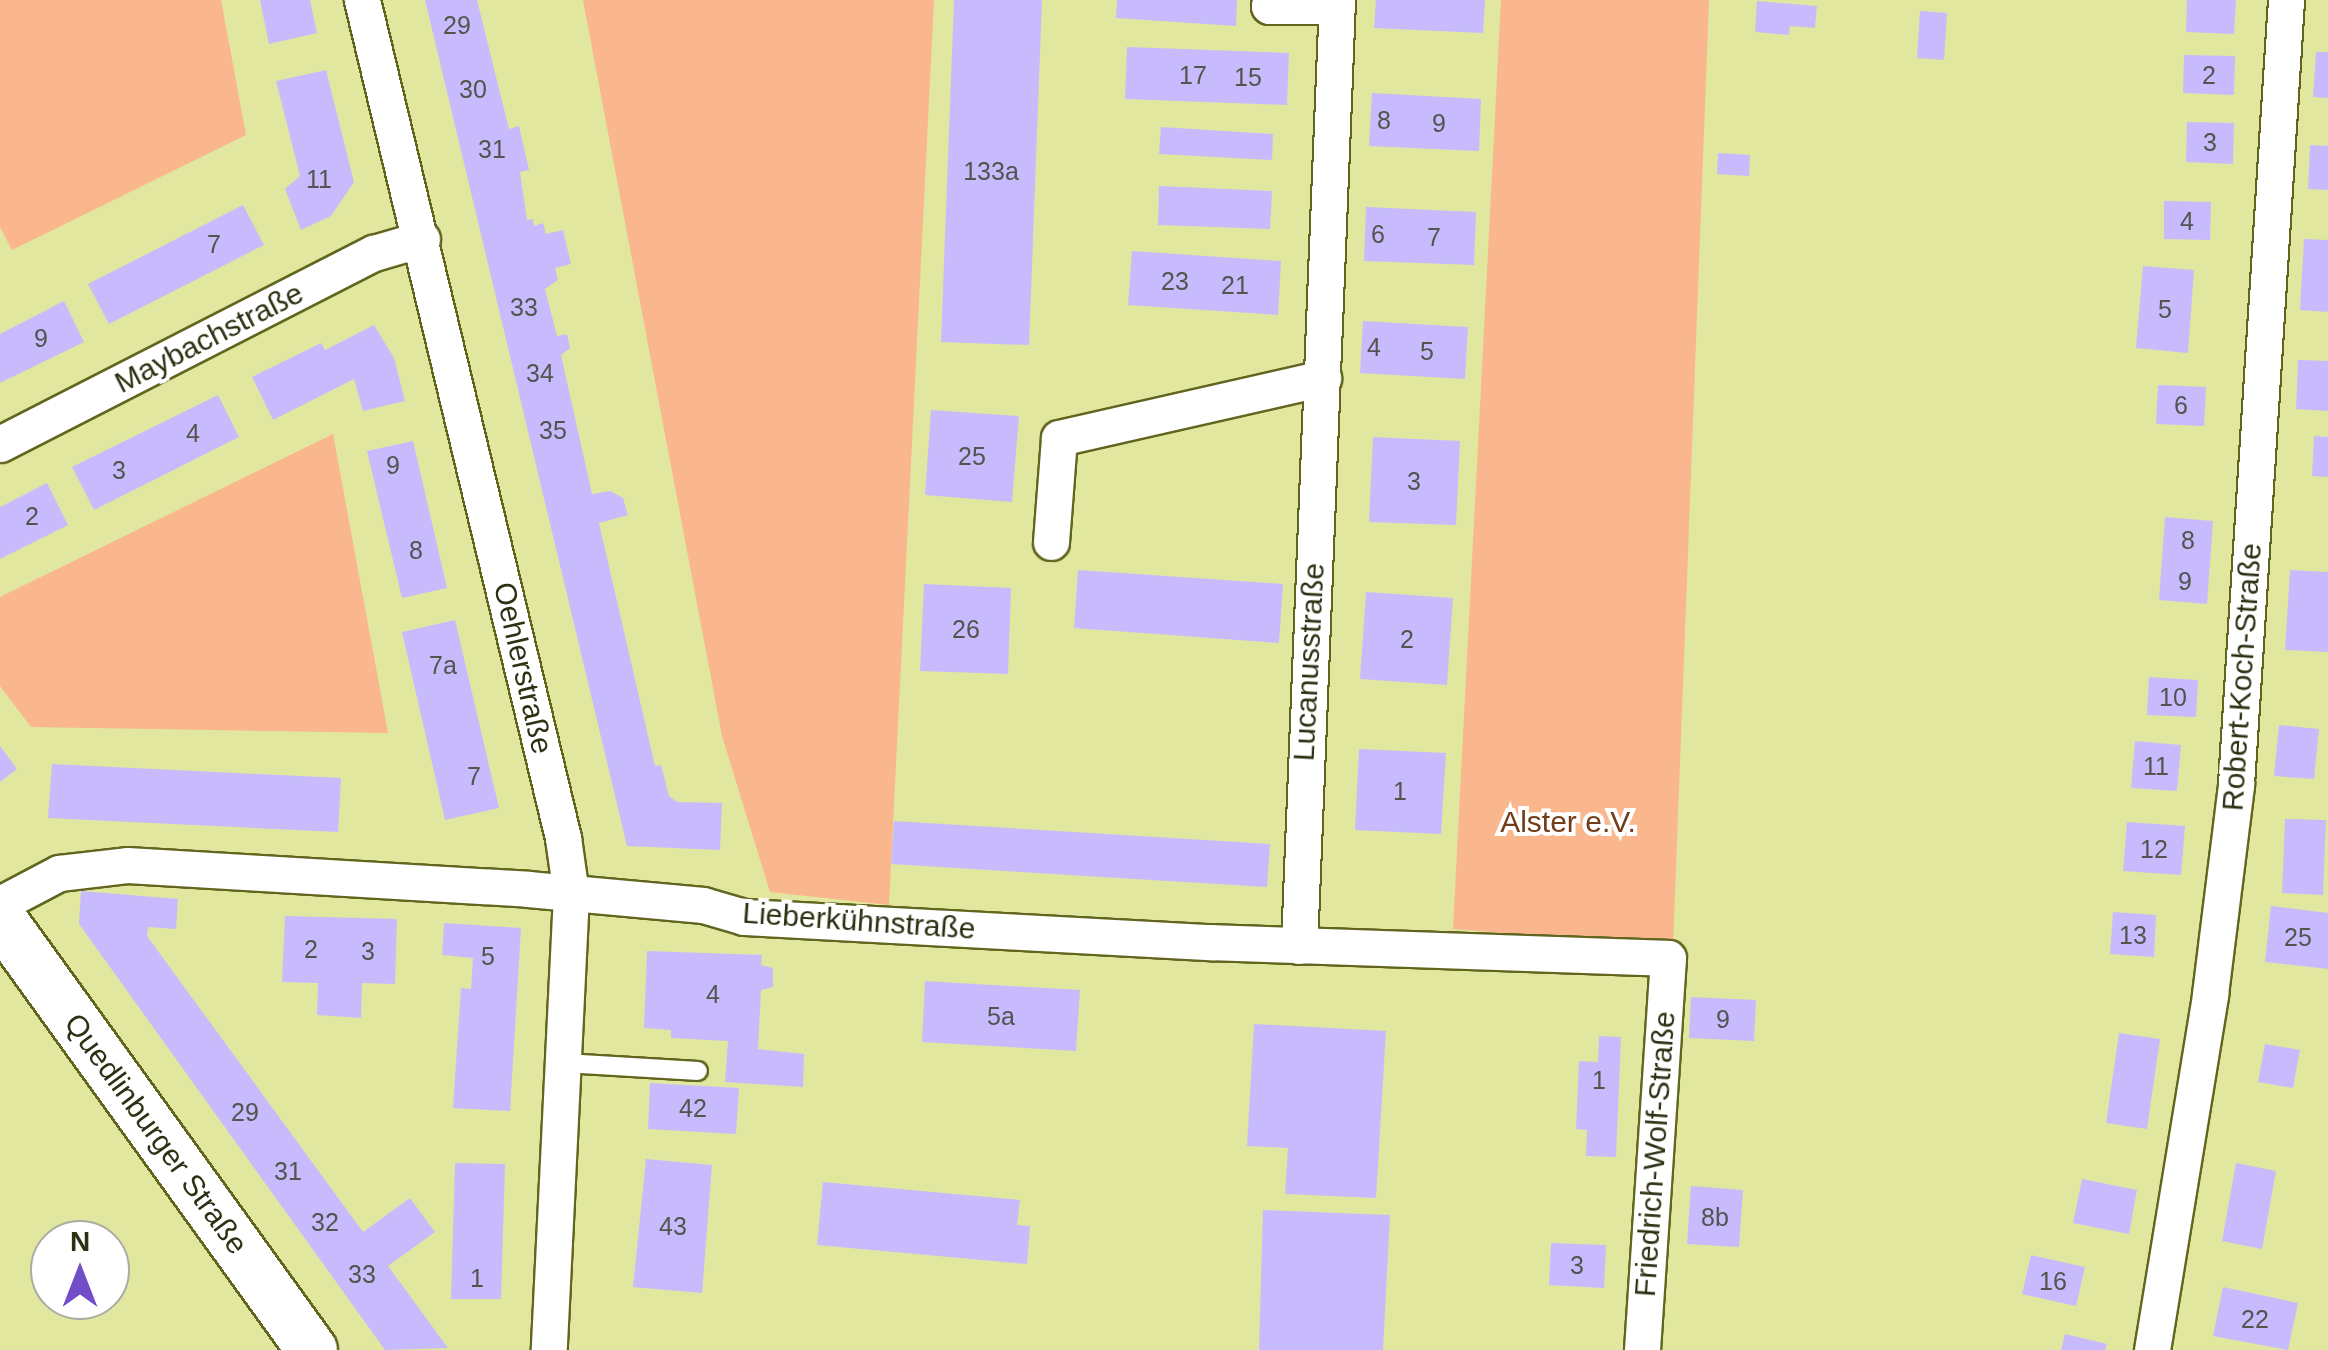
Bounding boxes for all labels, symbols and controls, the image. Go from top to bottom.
house number: 29 [443,10,471,40]
house number: 17 [1179,60,1207,90]
house number: 2 [2202,60,2216,90]
house number: 15 [1234,62,1262,92]
house number: 30 [459,74,487,104]
house number: 8 [1377,105,1391,135]
house number: 9 [1432,108,1446,138]
house number: 3 [2203,127,2217,157]
house number: 31 [478,134,506,164]
house number: 133a [963,156,1019,186]
house number: 11 [306,164,332,194]
house number: 4 [2180,206,2194,236]
house number: 6 [1371,219,1385,249]
house number: 7 [1427,222,1441,252]
house number: 7 [207,229,221,259]
house number: 23 [1161,266,1189,296]
house number: 21 [1221,270,1249,300]
street label: Maybachstraße [109,275,309,401]
house number: 33 [510,292,538,322]
house number: 5 [2158,294,2172,324]
house number: 9 [34,323,48,353]
house number: 4 [1367,332,1381,362]
house number: 5 [1420,336,1434,366]
house number: 34 [526,358,554,388]
house number: 6 [2174,390,2188,420]
house number: 35 [539,415,567,445]
house number: 4 [186,418,200,448]
house number: 25 [958,441,986,471]
house number: 9 [386,450,400,480]
house number: 3 [112,455,126,485]
house number: 3 [1407,466,1421,496]
house number: 2 [25,501,39,531]
house number: 8 [2181,525,2195,555]
house number: 8 [409,535,423,565]
street label: Robert-Koch-Straße [2215,542,2269,812]
street label: Lucanusstraße [1286,562,1332,762]
house number: 9 [2178,566,2192,596]
street label: Oehlerstraße [486,579,560,757]
house number: 26 [952,614,980,644]
house number: 2 [1400,624,1414,654]
house number: 7a [429,650,457,680]
house number: 10 [2159,682,2187,712]
house number: 11 [2143,751,2169,781]
house number: 7 [467,761,481,791]
house number: 1 [1393,776,1407,806]
park label: Alster e.V. [1500,804,1636,840]
house number: 12 [2140,834,2168,864]
street label: Lieberkühnstraße [741,895,977,947]
house number: 13 [2119,920,2147,950]
house number: 25 [2284,922,2312,952]
house number: 2 [304,934,318,964]
house number: 3 [361,936,375,966]
house number: 5 [481,941,495,971]
house number: 4 [706,979,720,1009]
house number: 5a [987,1001,1015,1031]
house number: 9 [1716,1004,1730,1034]
street label: Quedlinburger Straße [57,1007,255,1261]
street label: Friedrich-Wolf-Straße [1627,1010,1683,1298]
house number: 1 [1592,1065,1606,1095]
house number: 42 [679,1093,707,1123]
house number: 29 [231,1097,259,1127]
house number: 31 [274,1156,302,1186]
house number: 8b [1701,1202,1729,1232]
house number: 32 [311,1207,339,1237]
house number: 43 [659,1211,687,1241]
north arrow [30,1220,130,1320]
text: N [70,1226,90,1257]
house number: 3 [1570,1250,1584,1280]
house number: 33 [348,1259,376,1289]
house number: 1 [470,1263,484,1293]
house number: 16 [2039,1266,2067,1296]
house number: 22 [2241,1304,2269,1334]

